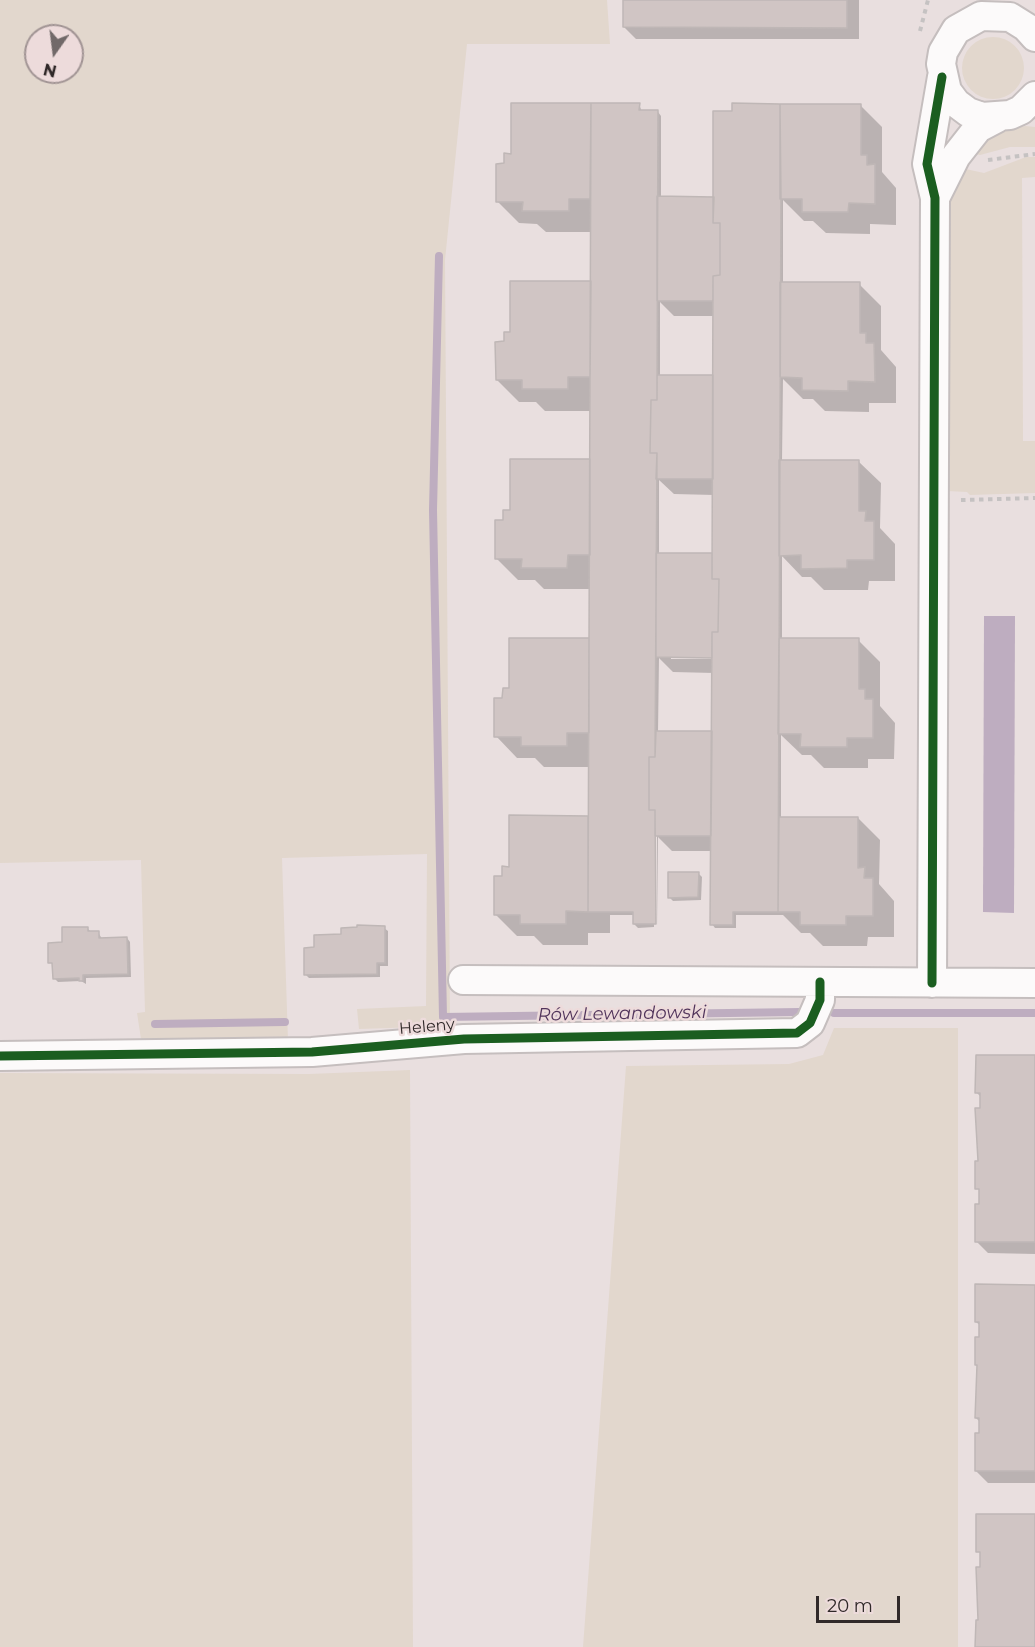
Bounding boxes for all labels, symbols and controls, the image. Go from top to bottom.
north arrow [24,24,84,84]
text: N [41,59,59,81]
water label: Rów Lewandowski [537,1002,707,1026]
street label: Heleny [398,1015,456,1039]
scale bar [819,1584,903,1622]
text: 20 m [827,1595,873,1617]

